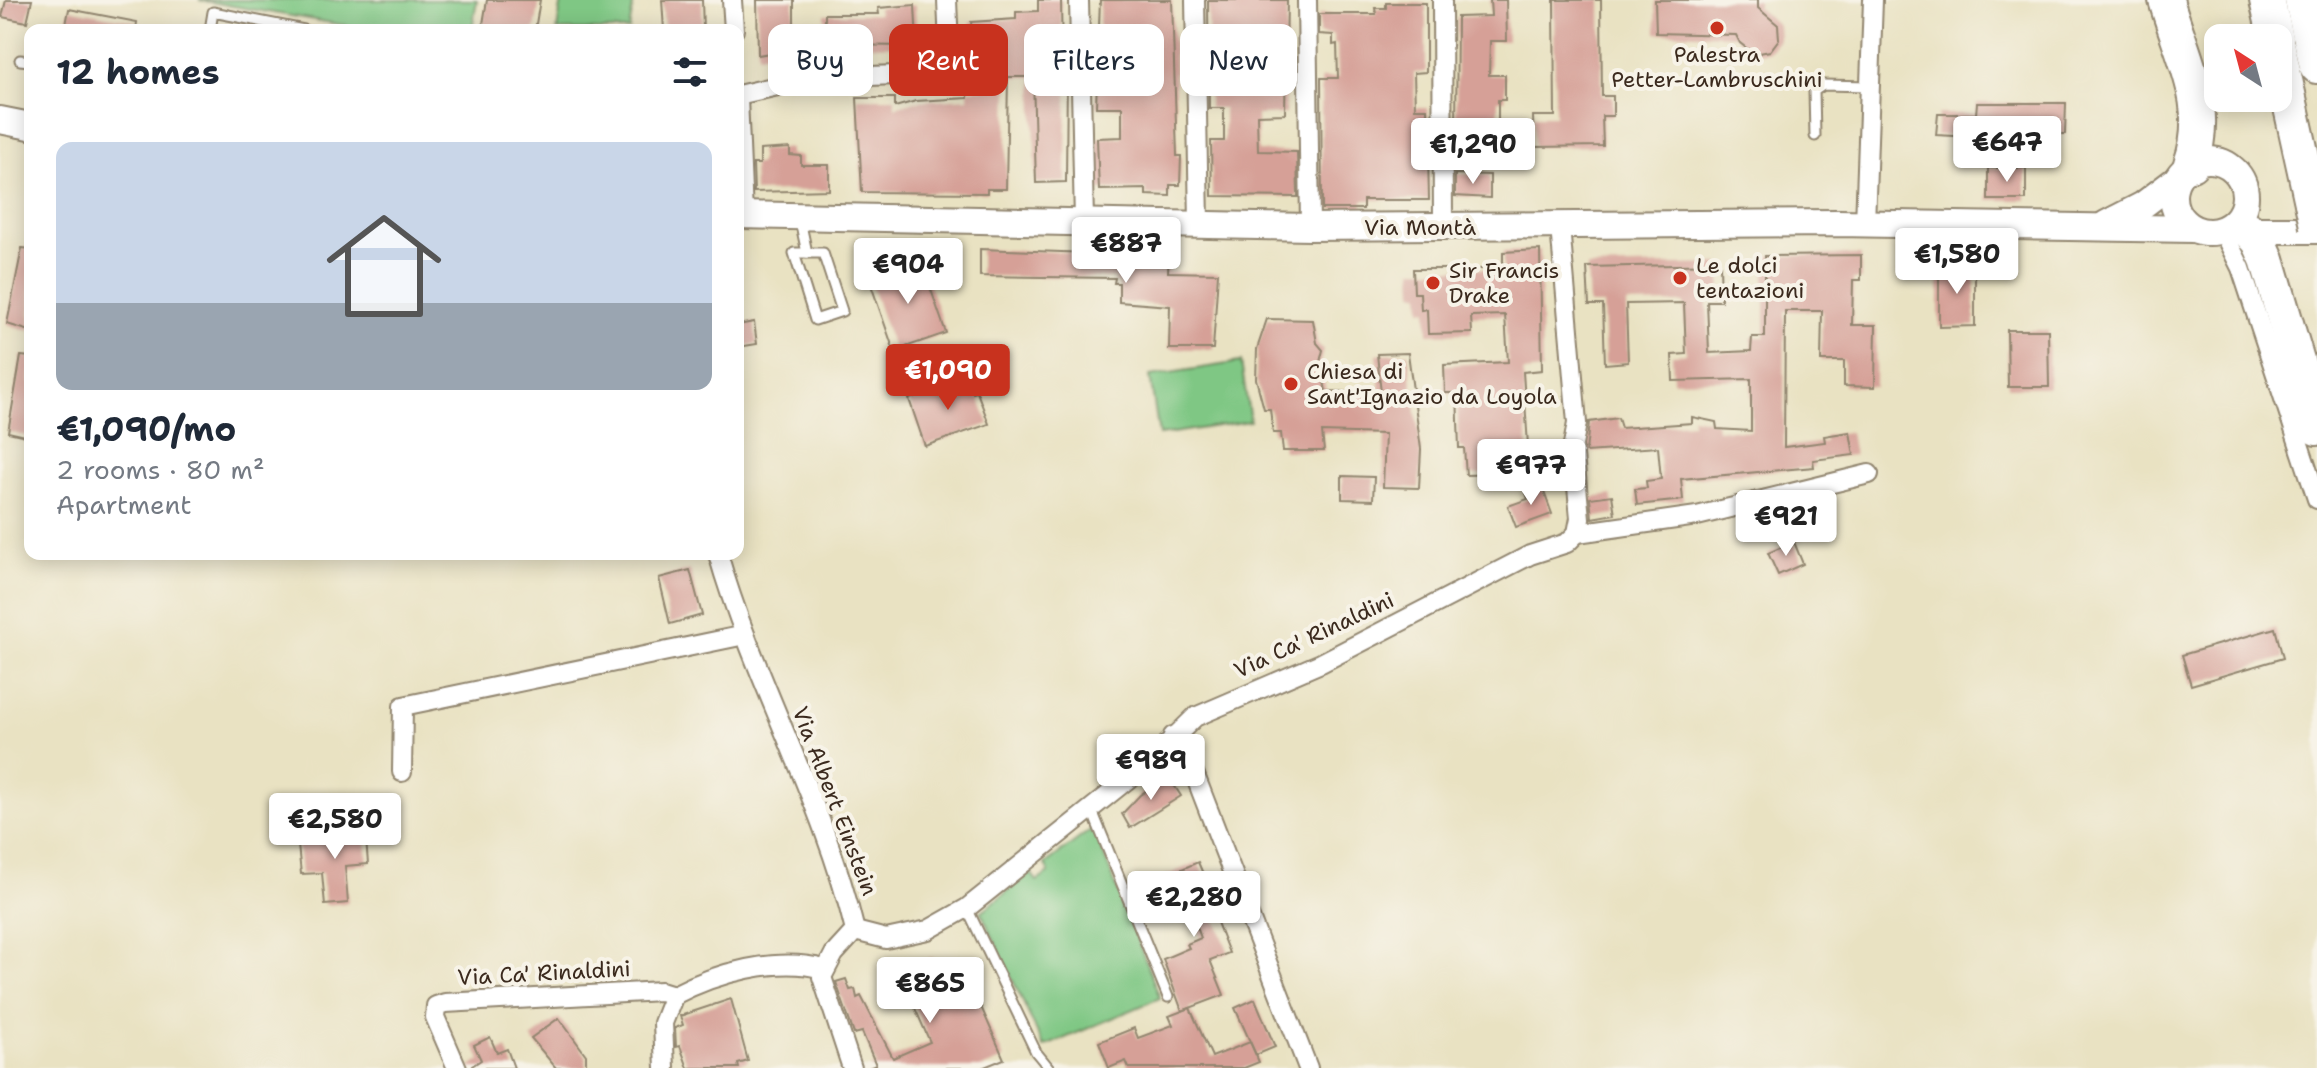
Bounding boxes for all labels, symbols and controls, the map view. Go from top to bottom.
marker: Palestra Petter-Lambruschini [1708,19,1726,37]
chip: Buy [768,24,873,96]
chip: Rent [889,24,1008,96]
chip: Filters [1024,24,1164,96]
chip: New [1180,24,1297,96]
north arrow [2204,24,2292,112]
map controls [2204,24,2292,112]
place label: Palestra Petter-Lambruschini [1611,40,1823,94]
text: 12 homes [56,49,220,95]
icon: filters [668,50,712,94]
pin: €647 [1960,116,2054,184]
pin: €1,290 [1408,118,1538,186]
text: €647 [1971,124,2043,159]
text: €1,290 [1429,126,1517,161]
icon: home [312,194,456,338]
street label: Via Montà [1364,213,1476,242]
pin: €887 [1079,217,1173,285]
text: €887 [1090,225,1162,260]
pin: €1,580 [1892,228,2022,296]
text: €1,580 [1913,236,2001,271]
pin: €904 [861,238,955,306]
text: €904 [872,246,944,281]
place label: Le dolci tentazioni [1696,251,1804,305]
place label: Sir Francis Drake [1449,256,1559,310]
marker: Le dolci tentazioni [1671,269,1689,287]
marker: Sir Francis Drake [1424,274,1442,292]
pin: €1,090 [883,344,1013,412]
text: €1,090 [904,352,992,387]
place label: Chiesa di Sant'Ignazio da Loyola [1307,357,1557,411]
marker: Chiesa di Sant'Ignazio da Loyola [1282,375,1300,393]
text: €1,090/mo [56,406,236,452]
pin: €977 [1484,439,1578,507]
text: €977 [1495,447,1567,482]
text: 2 rooms · 80 m² [56,452,265,487]
text: Apartment [56,487,192,522]
pin: €921 [1739,490,1833,558]
text: €921 [1754,498,1818,533]
street label: Via Ca' Rinaldini [1229,585,1399,685]
street label: Via Albert Einstein [786,702,884,900]
pin: €989 [1104,734,1198,802]
text: €989 [1115,742,1187,777]
pin: €2,580 [270,793,400,861]
text: €2,580 [287,801,383,836]
pin: €2,280 [1129,871,1259,939]
text: €2,280 [1145,879,1243,914]
street label: Via Ca' Rinaldini [457,954,631,992]
pin: €865 [883,957,977,1025]
text: €865 [895,965,965,1000]

